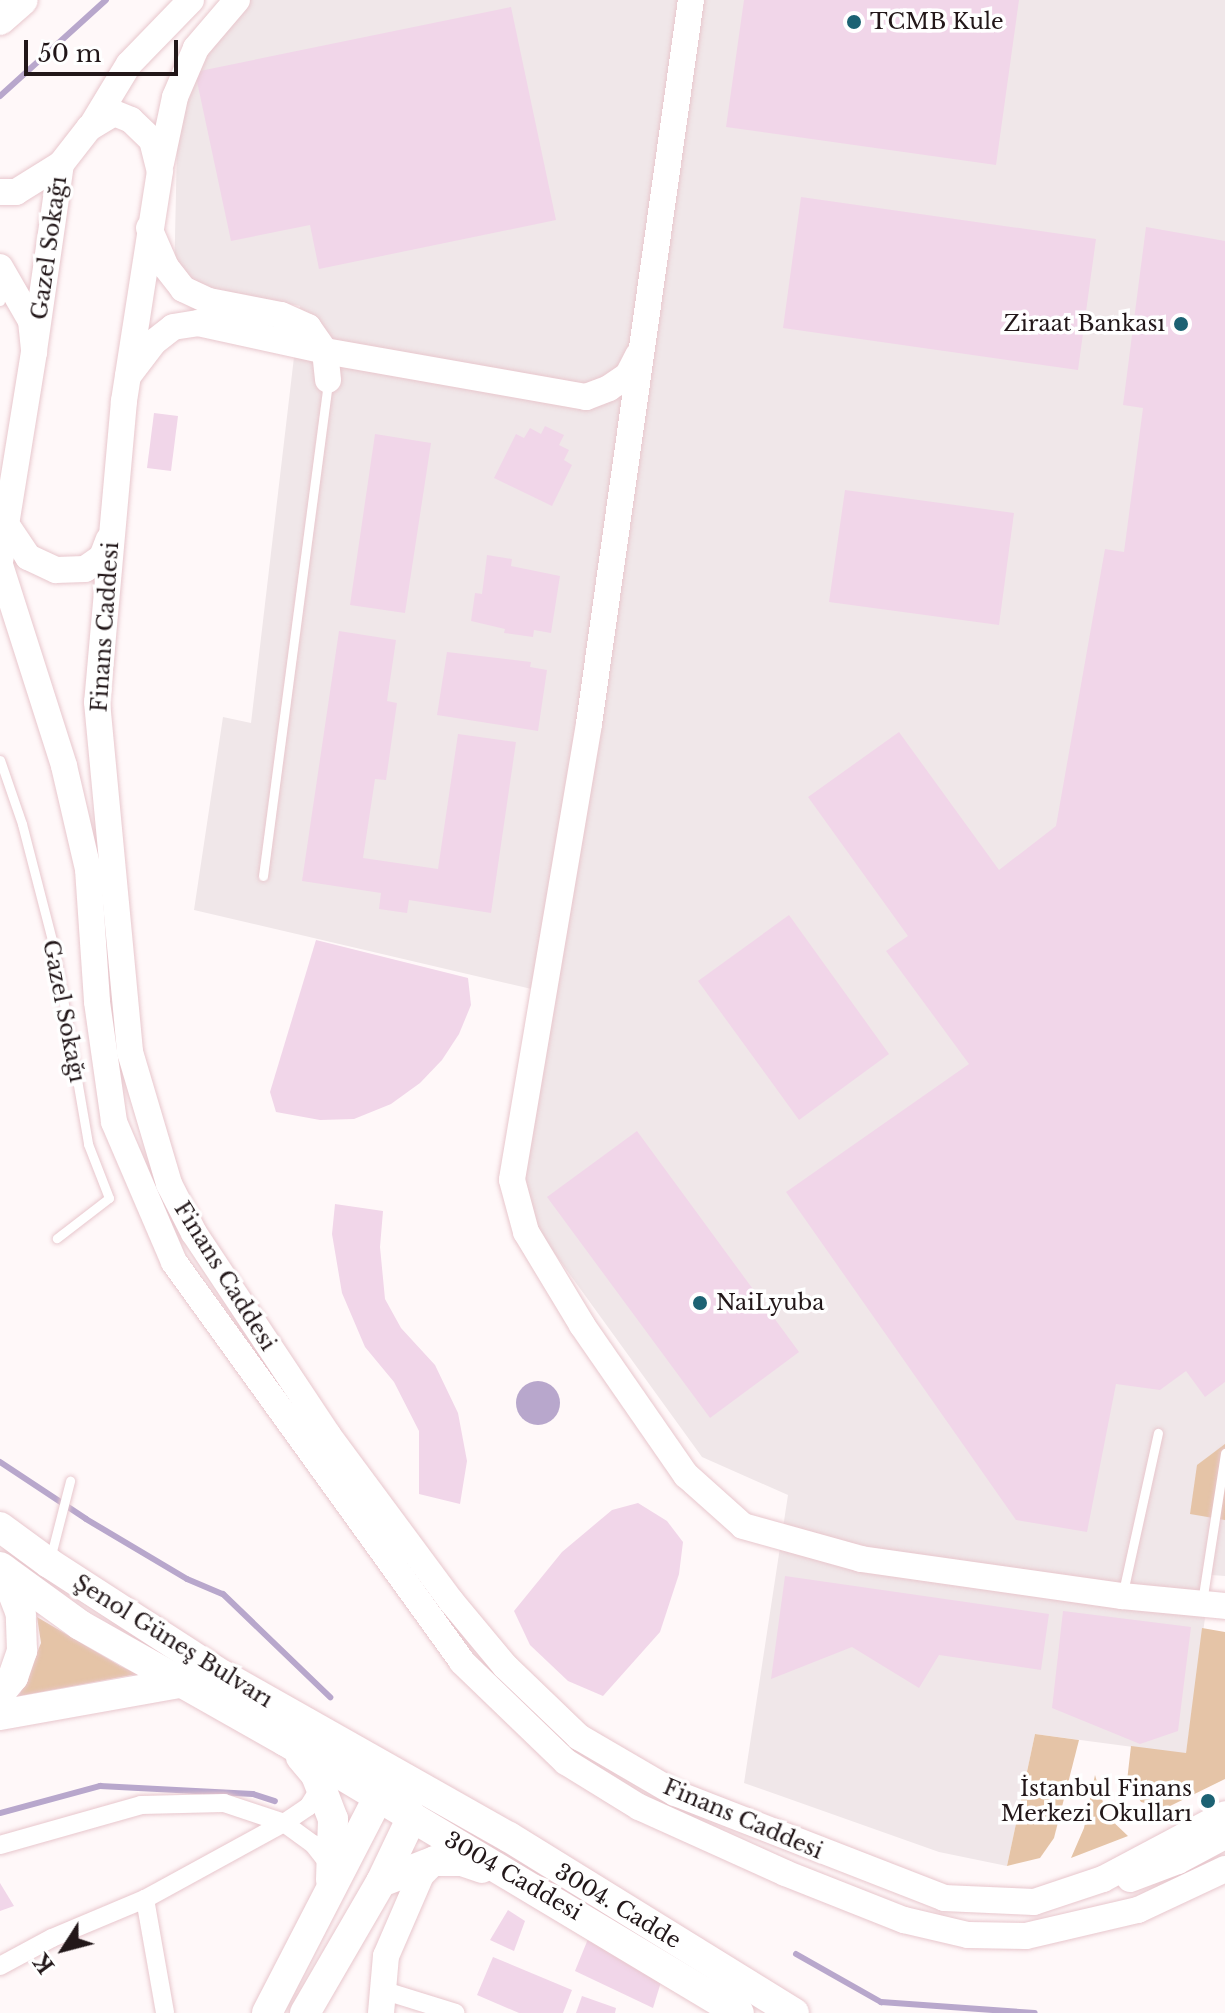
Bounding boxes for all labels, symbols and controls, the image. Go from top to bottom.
place label: TCMB Kule [870,9,1004,35]
marker: TCMB Kule [845,13,863,31]
scale bar [28,24,182,74]
text: 50 m [38,39,101,68]
street label: Gazel Sokağı [26,175,72,321]
place label: Ziraat Bankası [1004,311,1165,337]
marker: Ziraat Bankası [1172,315,1190,333]
street label: Finans Caddesi [86,541,124,713]
street label: Gazel Sokağı [37,937,91,1085]
street label: Finans Caddesi [169,1197,281,1355]
place label: NaiLyuba [716,1290,824,1316]
marker: NaiLyuba [691,1294,709,1312]
street label: Şenol Güneş Bulvarı [69,1569,277,1713]
street label: Finans Caddesi [659,1774,827,1864]
place label: İstanbul Finans Merkezi Okulları [1001,1775,1192,1826]
marker: İstanbul Finans Merkezi Okulları [1199,1792,1217,1810]
street label: 3004 Caddesi [440,1826,586,1926]
street label: 3004. Cadde [550,1858,686,1954]
north arrow [24,1909,104,1989]
text: K [28,1948,60,1979]

